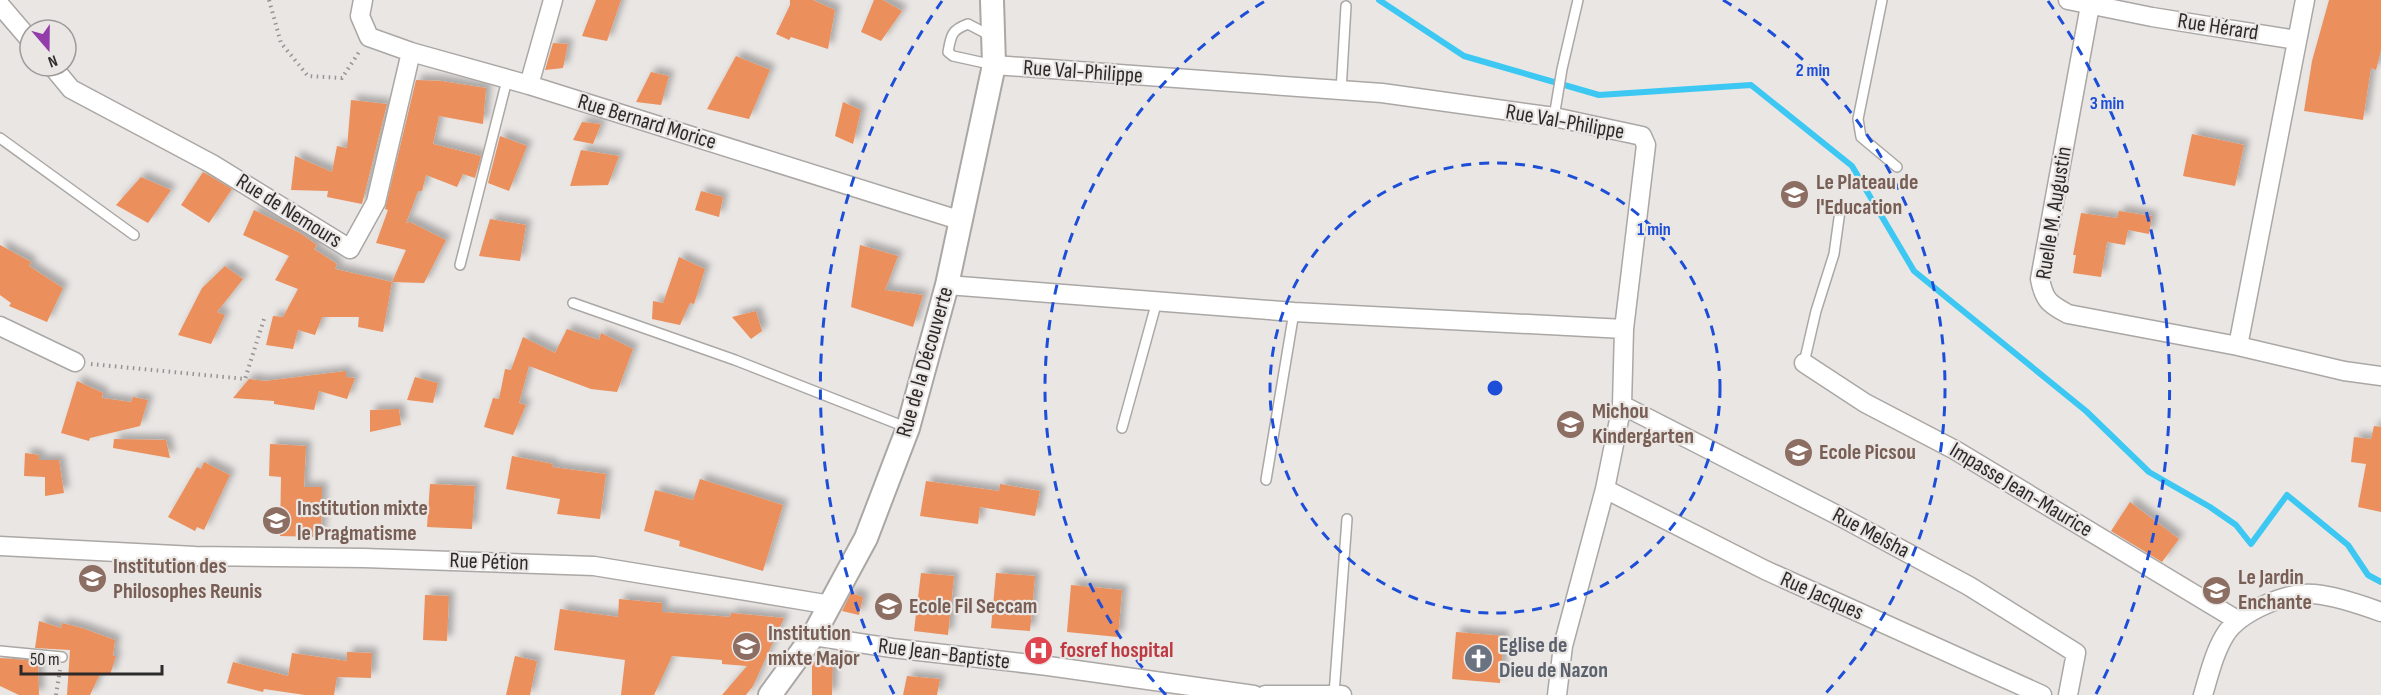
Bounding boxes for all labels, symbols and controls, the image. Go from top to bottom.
street label: Rue Hérard [2176,7,2260,47]
north arrow [18,18,78,78]
text: N [45,50,60,71]
street label: Rue Val-Philippe [1022,54,1144,90]
text: 2 min [1796,60,1830,81]
street label: Rue Bernard Morice [575,88,719,156]
text: 3 min [2090,93,2124,114]
street label: Rue Val-Philippe [1504,98,1626,146]
street label: Ruelle M. Augustin [2030,145,2078,281]
street label: Rue de Nemours [231,168,347,254]
place label: Le Plateau de l'Education [1816,169,1918,221]
school or university icon: Le Plateau de l'Education [1779,179,1811,211]
text: 1 min [1637,219,1671,240]
street label: Rue de la Découverte [891,284,959,440]
centre of rings [1485,378,1505,398]
place label: Michou Kindergarten [1592,398,1694,450]
school or university icon: Michou Kindergarten [1555,408,1587,440]
school or university icon: Ecole Picsou [1782,436,1814,468]
street label: Impasse Jean-Maurice [1945,437,2097,543]
place label: Ecole Picsou [1819,439,1916,466]
place label: Institution mixte le Pragmatisme [297,495,428,547]
street label: Rue Melsha [1828,501,1914,565]
school or university icon: Institution mixte le Pragmatisme [260,505,292,537]
street label: Rue Pétion [449,547,529,577]
place label: Institution des Philosophes Reunis [113,553,262,605]
school or university icon: Institution des Philosophes Reunis [76,563,108,595]
place label: Le Jardin Enchante [2238,564,2312,616]
street label: Rue Jacques [1776,566,1868,626]
school or university icon: Le Jardin Enchante [2201,574,2233,606]
school or university icon: Ecole Fil Seccam [872,590,904,622]
place label: Ecole Fil Seccam [909,593,1037,620]
place label: Institution mixte Major [768,620,860,672]
school or university icon: Institution mixte Major [731,630,763,662]
place label: Eglise de Dieu de Nazon [1499,632,1608,684]
street label: Rue Jean-Baptiste [877,633,1011,675]
hospital icon: fosref hospital [1023,634,1055,666]
place label: fosref hospital [1060,637,1173,664]
scale bar [21,638,162,676]
church icon: Eglise de Dieu de Nazon [1462,642,1494,674]
text: 50 m [30,649,60,670]

